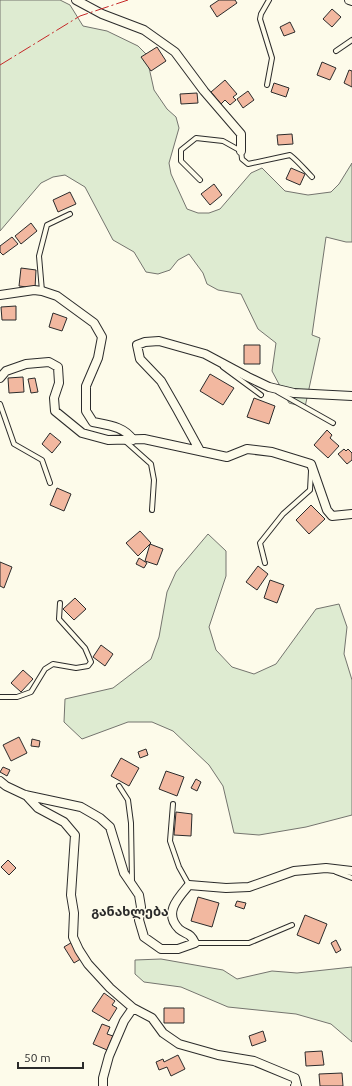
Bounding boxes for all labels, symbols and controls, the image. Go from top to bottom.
district label: განახლება [91,904,169,920]
scale bar [18,1044,83,1070]
text: 50 m [24,1051,51,1064]

